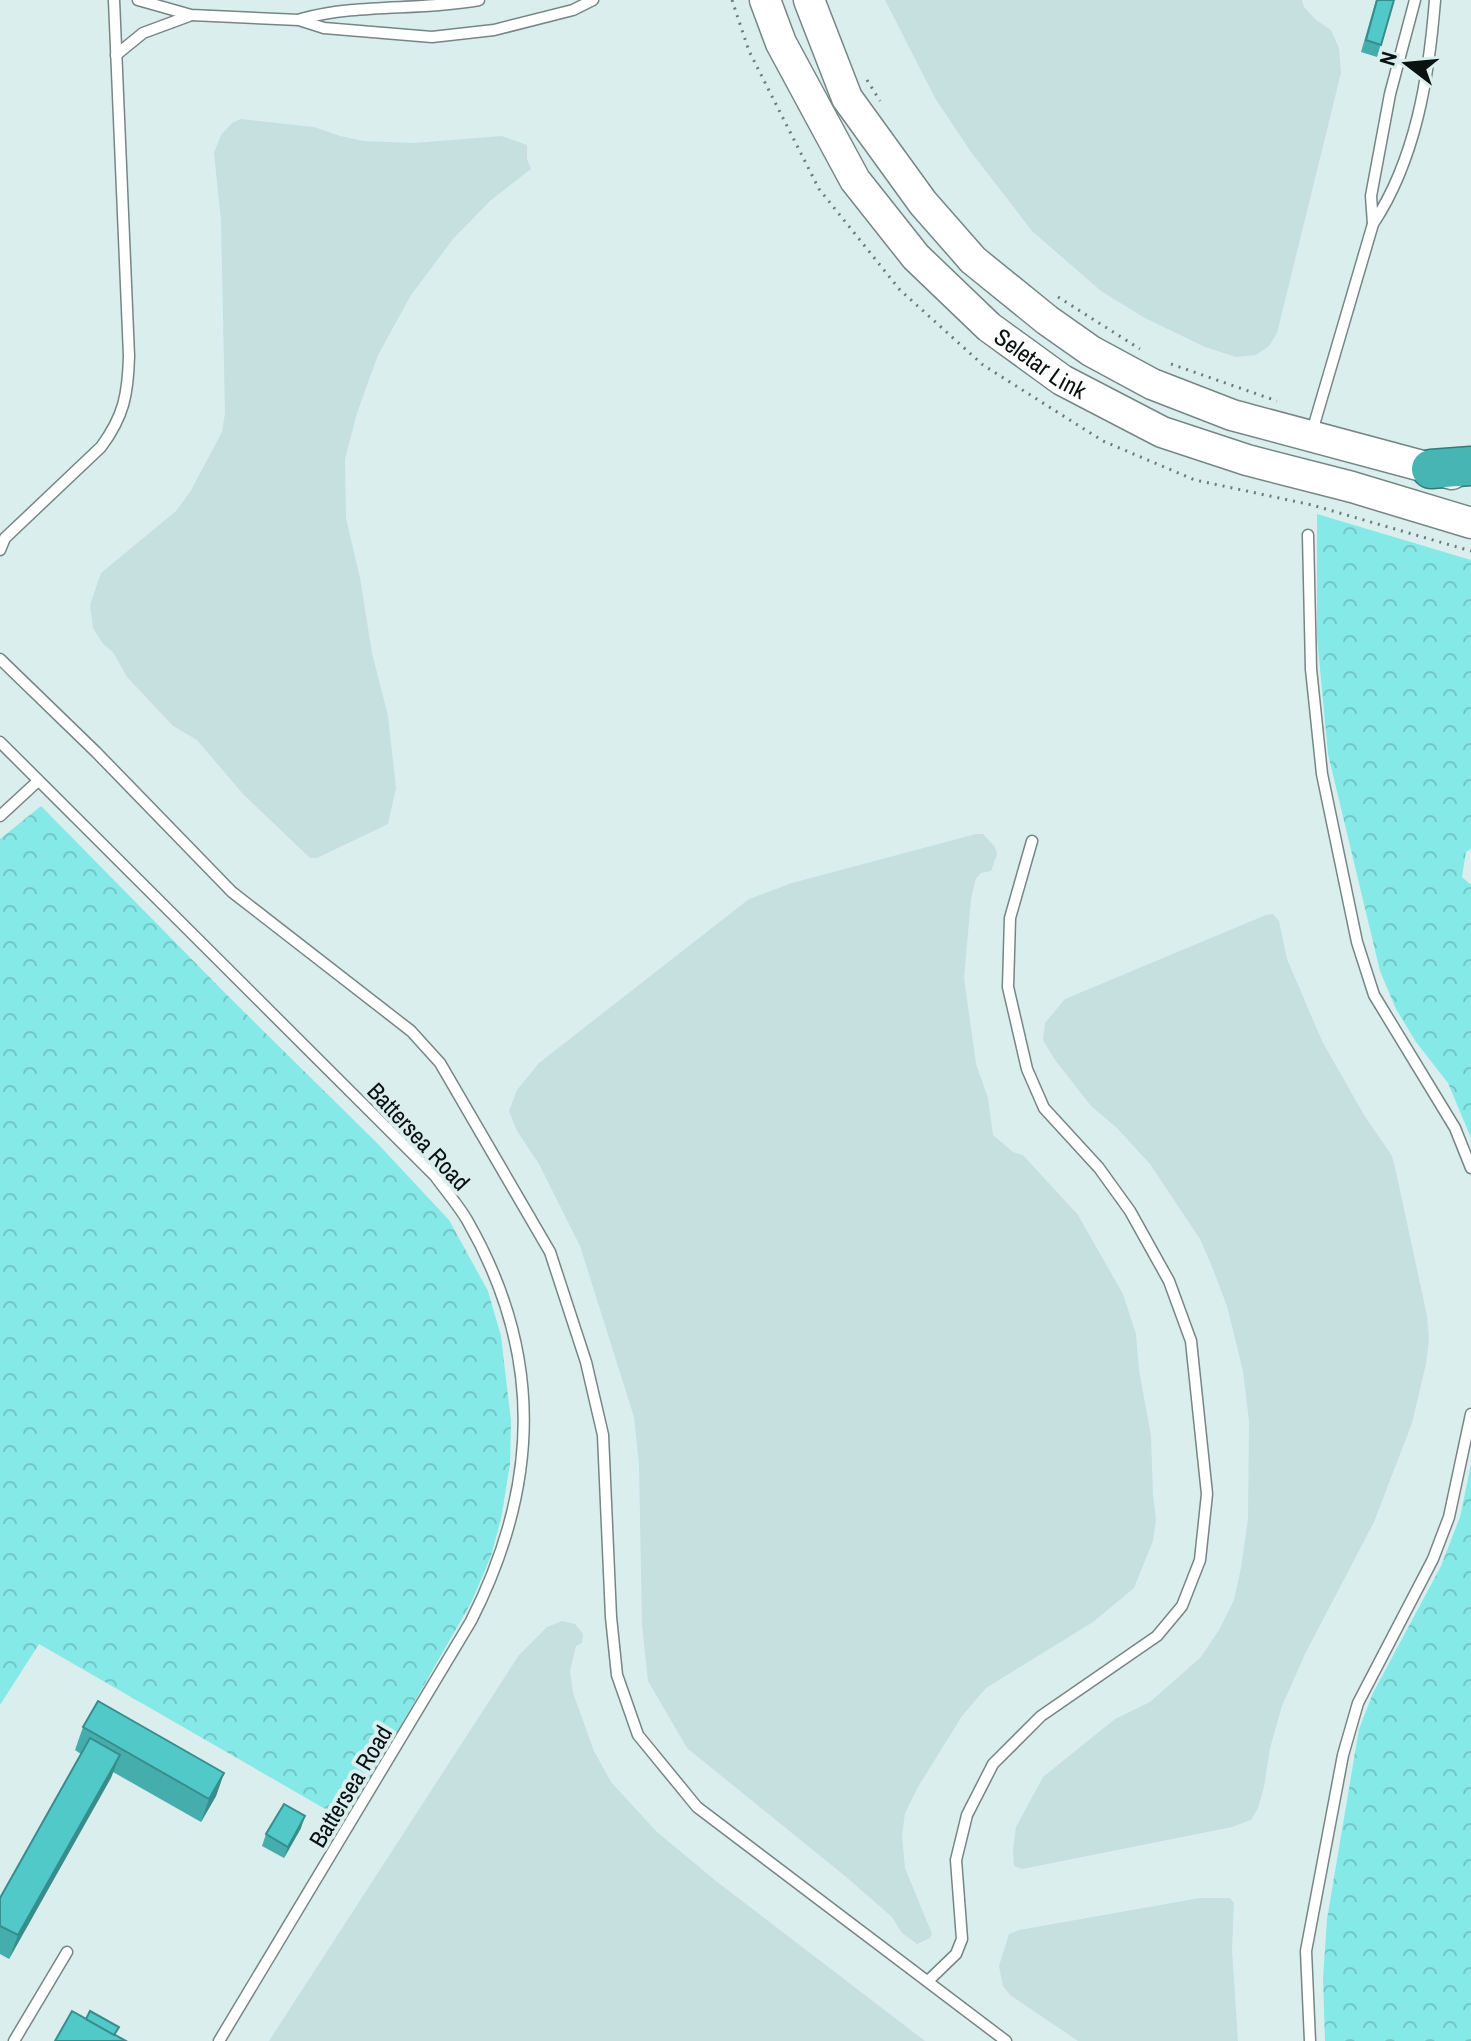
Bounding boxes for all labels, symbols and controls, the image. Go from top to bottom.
north arrow [1367,24,1447,104]
text: N [1372,48,1404,69]
street label: Seletar Link [988,320,1092,406]
street label: Battersea Road [361,1075,477,1197]
street label: Battersea Road [301,1719,399,1853]

